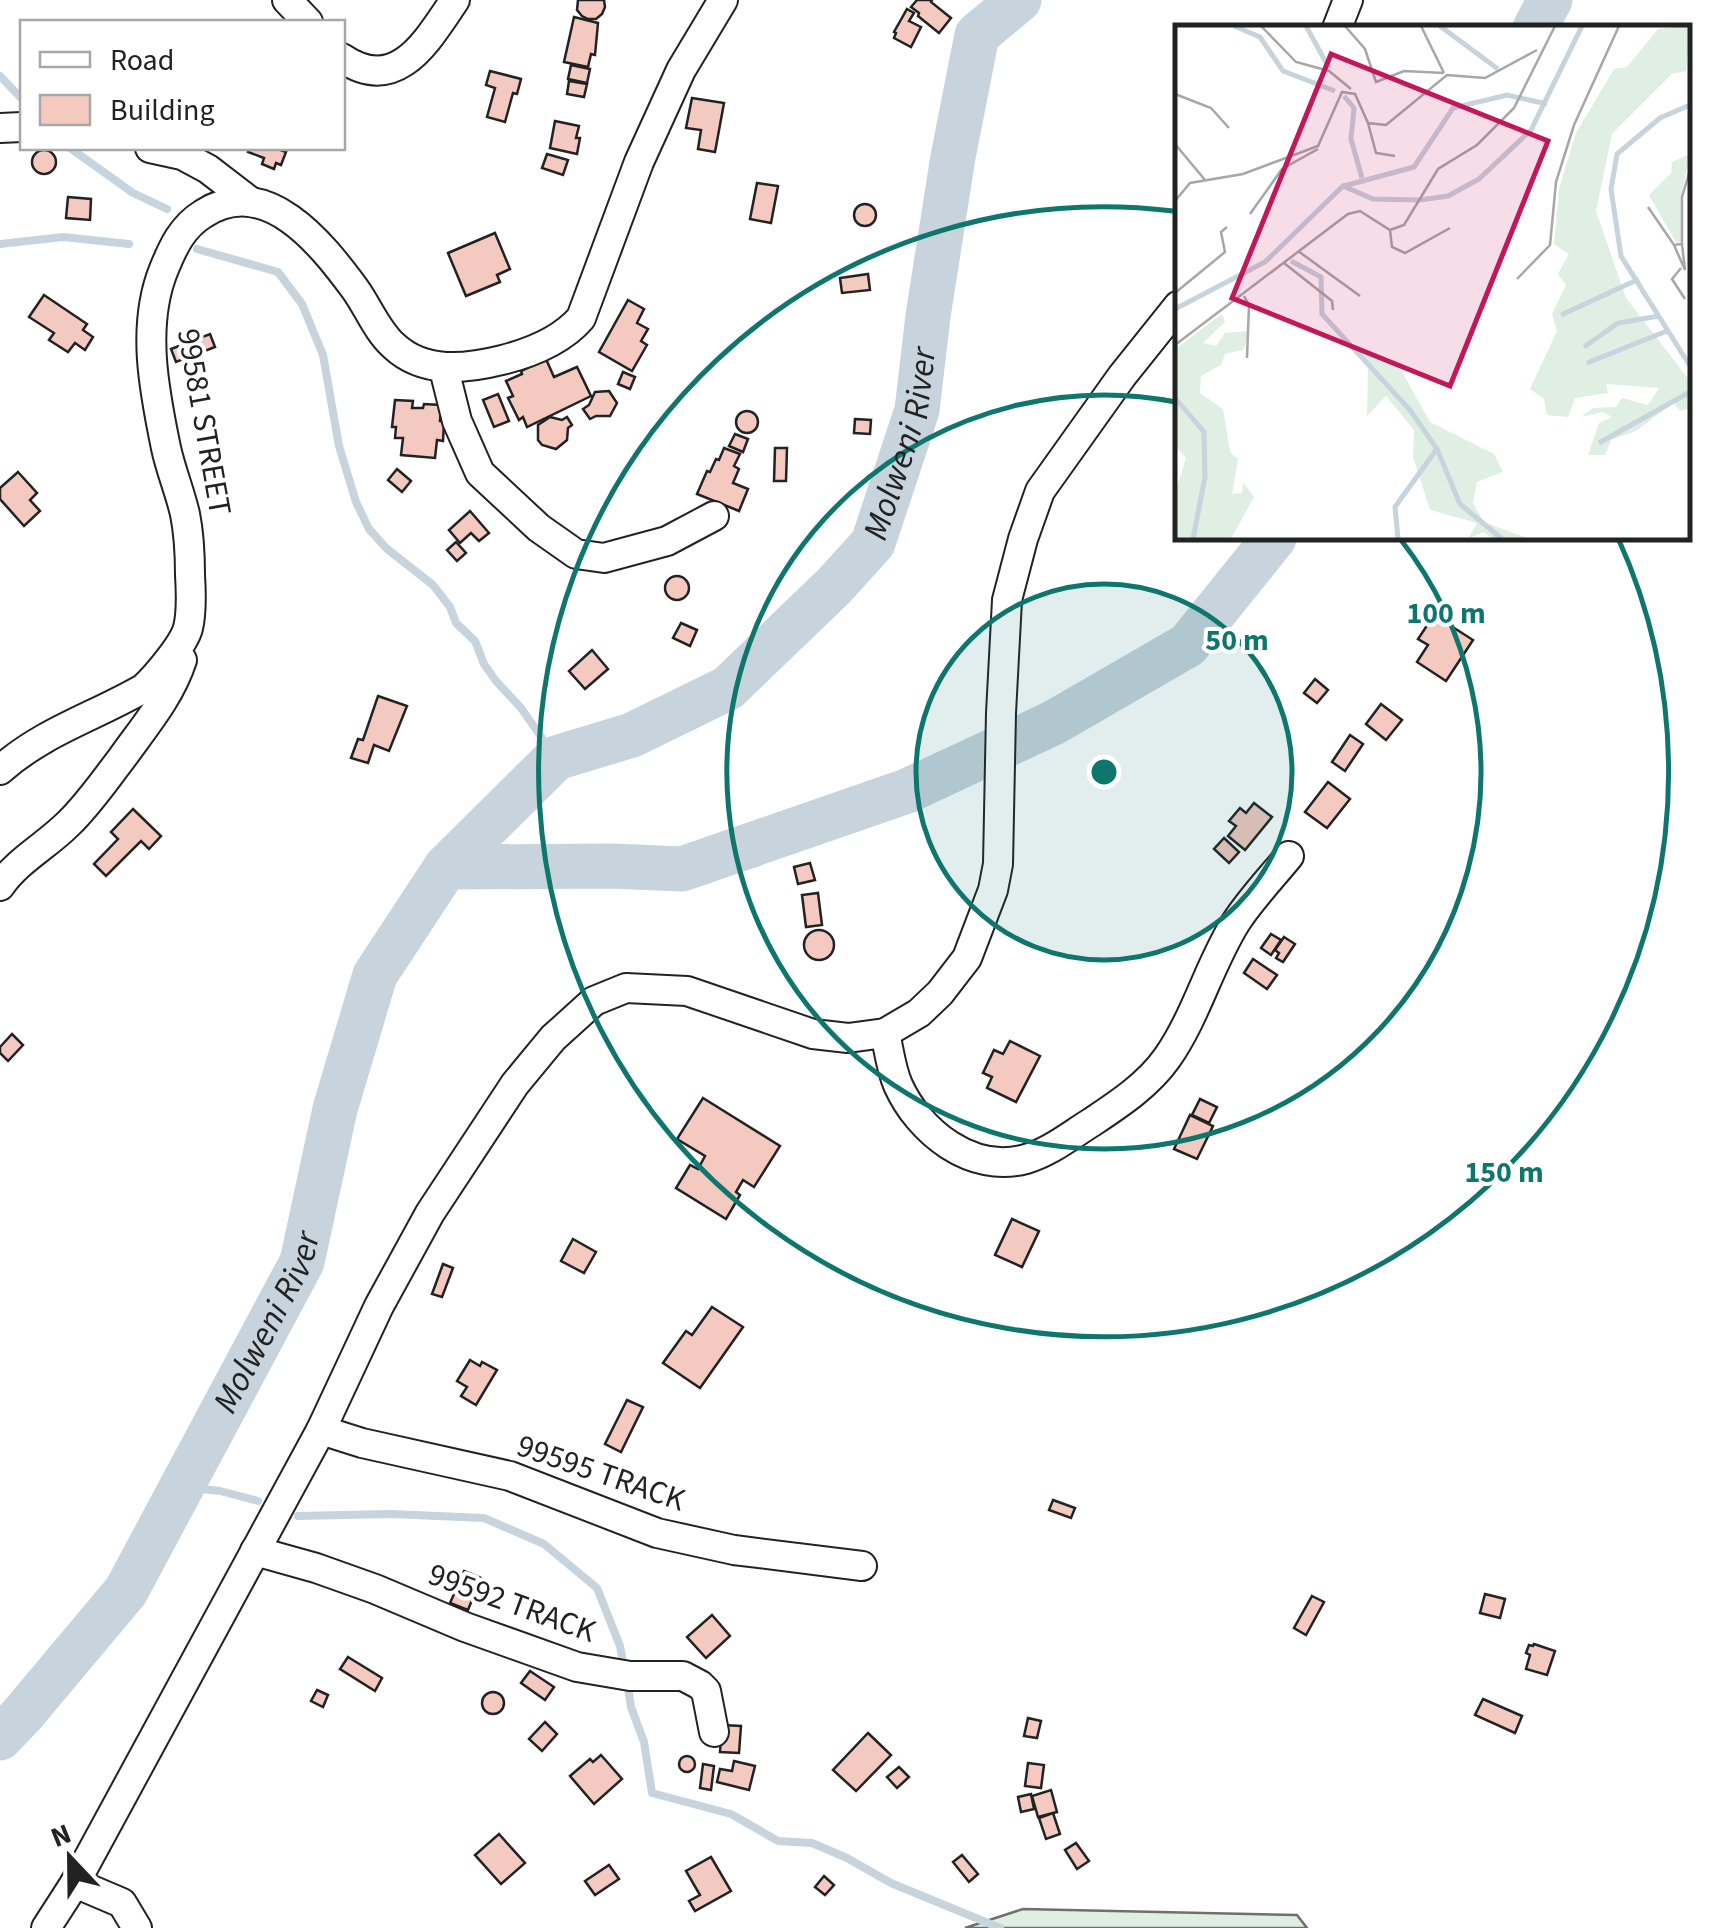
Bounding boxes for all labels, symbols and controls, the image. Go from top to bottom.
legend [20,20,345,150]
inset map [1175,25,1690,540]
text: Road [110,39,174,82]
text: Building [110,89,215,132]
street label: 99581 STREET [165,325,243,519]
water label: Molweni River [851,343,949,547]
text: 100 m [1406,592,1486,635]
text: 50 m [1205,619,1269,662]
centre of rings [1086,754,1122,790]
text: 150 m [1464,1151,1544,1194]
water label: Molweni River [201,1225,333,1422]
street label: 99595 TRACK [511,1423,692,1523]
street label: 99592 TRACK [422,1551,603,1655]
north arrow [20,1808,120,1908]
text: N [45,1814,77,1858]

